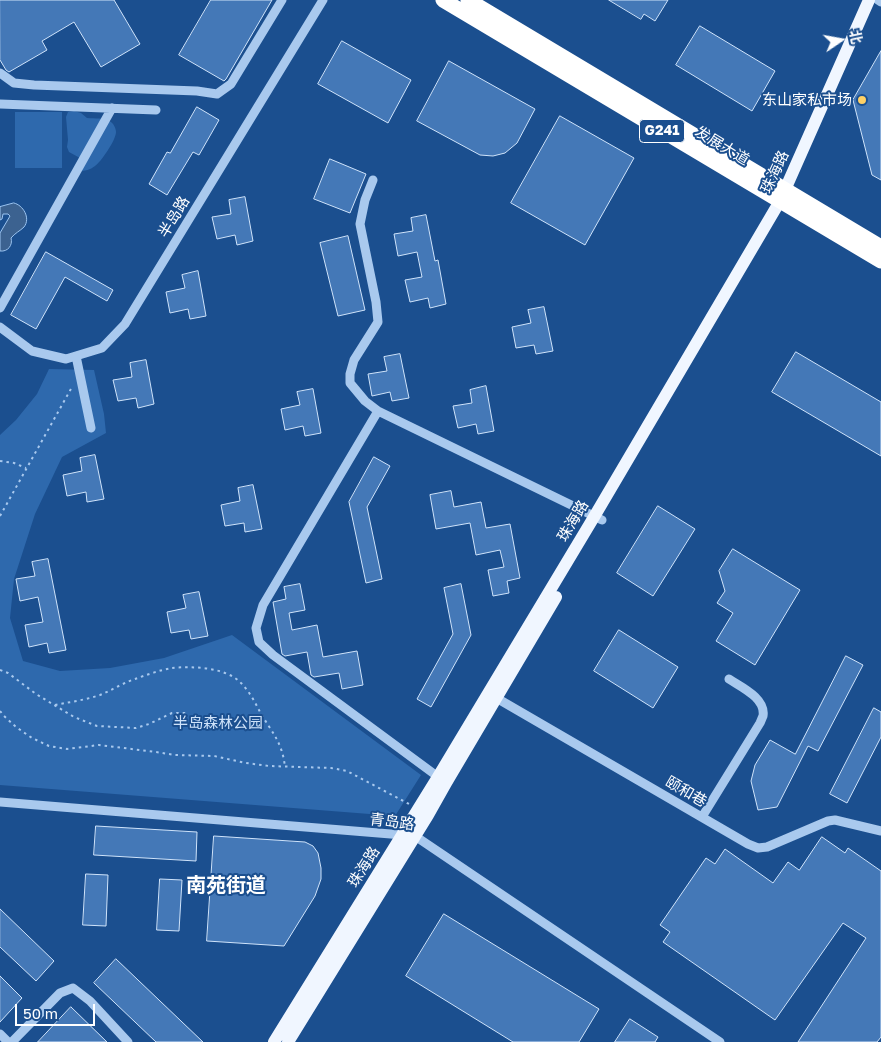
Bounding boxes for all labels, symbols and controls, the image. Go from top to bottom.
north arrow [816,15,866,65]
text: 北 [846,28,866,45]
place label: 东山家私市场 [762,91,852,109]
marker: 东山家私市场 [856,94,868,106]
road number: G241 [640,120,684,142]
street label: 发展大道 [692,123,752,169]
street label: 珠海路 [757,148,793,196]
street label: 半岛路 [155,193,193,241]
street label: 珠海路 [554,497,592,545]
park label: 半岛森林公园 [173,714,263,732]
street label: 颐和巷 [662,773,710,811]
street label: 青岛路 [369,810,415,834]
street label: 珠海路 [344,843,384,891]
district label: 南苑街道 [186,874,266,898]
scale bar [18,994,98,1026]
text: 50 m [23,1004,58,1022]

